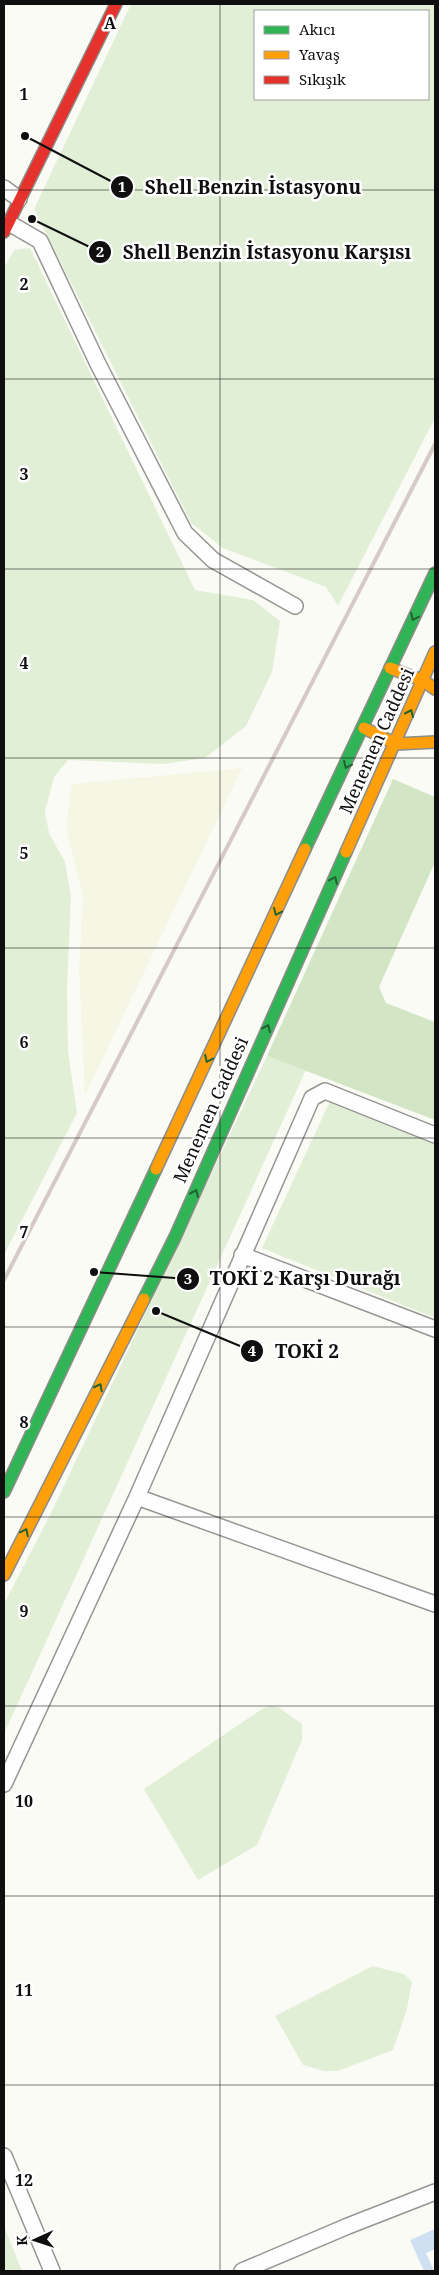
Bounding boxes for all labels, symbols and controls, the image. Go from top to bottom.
legend [254,10,429,100]
text: A [104,12,117,34]
text: Akıcı [299,19,336,39]
text: Yavaş [298,44,340,64]
text: Sıkışık [299,69,346,89]
text: 1 [19,83,29,105]
callout: Shell Benzin İstasyonu [110,170,371,204]
text: Shell Benzin İstasyonu [145,174,362,200]
text: 1 [118,176,126,196]
callout: Shell Benzin İstasyonu Karşısı [88,235,421,269]
text: Shell Benzin İstasyonu Karşısı [123,239,412,265]
text: 2 [96,241,104,261]
text: 2 [19,273,29,295]
text: 3 [19,463,29,485]
one-way arrow [410,612,421,621]
text: 4 [19,652,29,674]
street label: Menemen Caddesi [333,664,419,817]
one-way arrow [403,709,414,718]
one-way arrow [343,760,353,769]
text: 5 [19,842,29,864]
one-way arrow [328,876,338,885]
one-way arrow [273,907,283,916]
one-way arrow [260,1024,271,1033]
text: 6 [19,1031,29,1053]
street label: Menemen Caddesi [167,1033,253,1186]
one-way arrow [203,1054,214,1063]
one-way arrow [188,1189,199,1198]
text: 7 [19,1221,29,1243]
callout: TOKİ 2 Karşı Durağı [175,1262,411,1296]
text: TOKİ 2 Karşı Durağı [210,1265,401,1291]
text: 3 [184,1268,192,1288]
callout: TOKİ 2 [240,1334,349,1368]
text: TOKİ 2 [275,1338,339,1364]
text: 4 [248,1340,257,1360]
one-way arrow [93,1383,103,1392]
text: 8 [19,1411,29,1433]
one-way arrow [19,1528,29,1537]
text: 9 [19,1600,29,1622]
text: 10 [15,1790,33,1812]
text: 11 [15,1979,33,2001]
text: 12 [15,2169,33,2191]
north arrow [10,2215,60,2265]
text: K [12,2234,31,2246]

